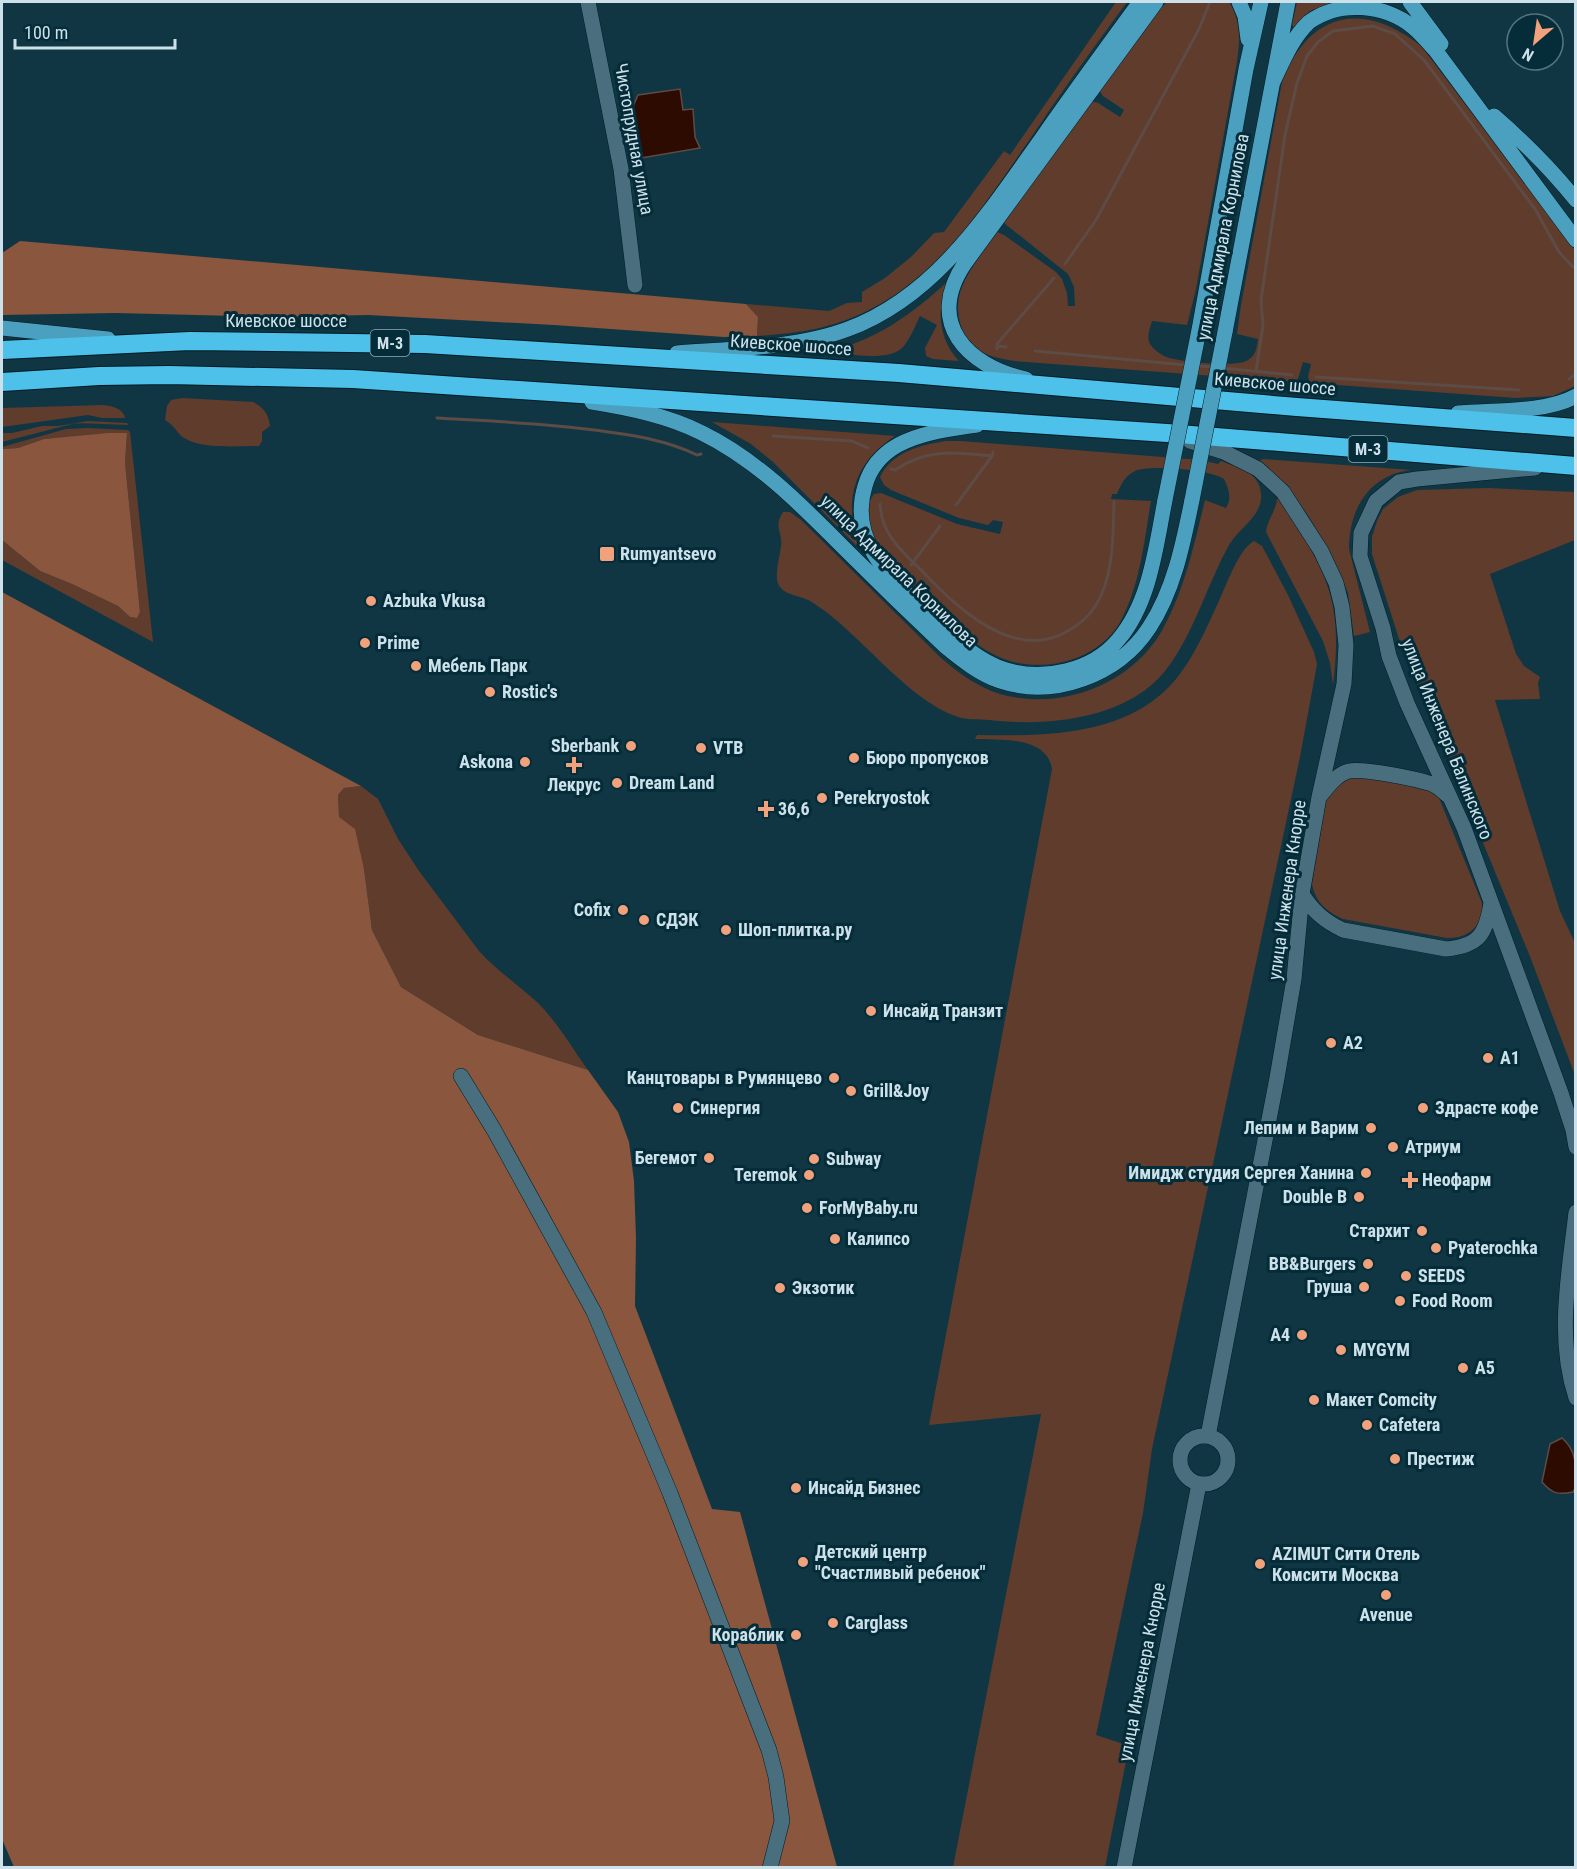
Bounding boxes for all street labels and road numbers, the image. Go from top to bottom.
street label: Чистопрудная улица [611,62,658,216]
street label: улица Адмирала Корнилова [1192,132,1253,342]
street label: Киевское шоссе [225,310,347,331]
road number: М-3 [370,330,410,356]
street label: Киевское шоссе [730,330,852,359]
street label: Киевское шоссе [1214,368,1337,399]
road number: М-3 [1348,436,1388,462]
street label: улица Адмирала Корнилова [817,490,982,651]
street label: улица Инженера Балинского [1397,635,1497,842]
street label: улица Инженера Кнорре [1263,799,1310,981]
street label: улица Инженера Кнорре [1114,1581,1169,1763]

